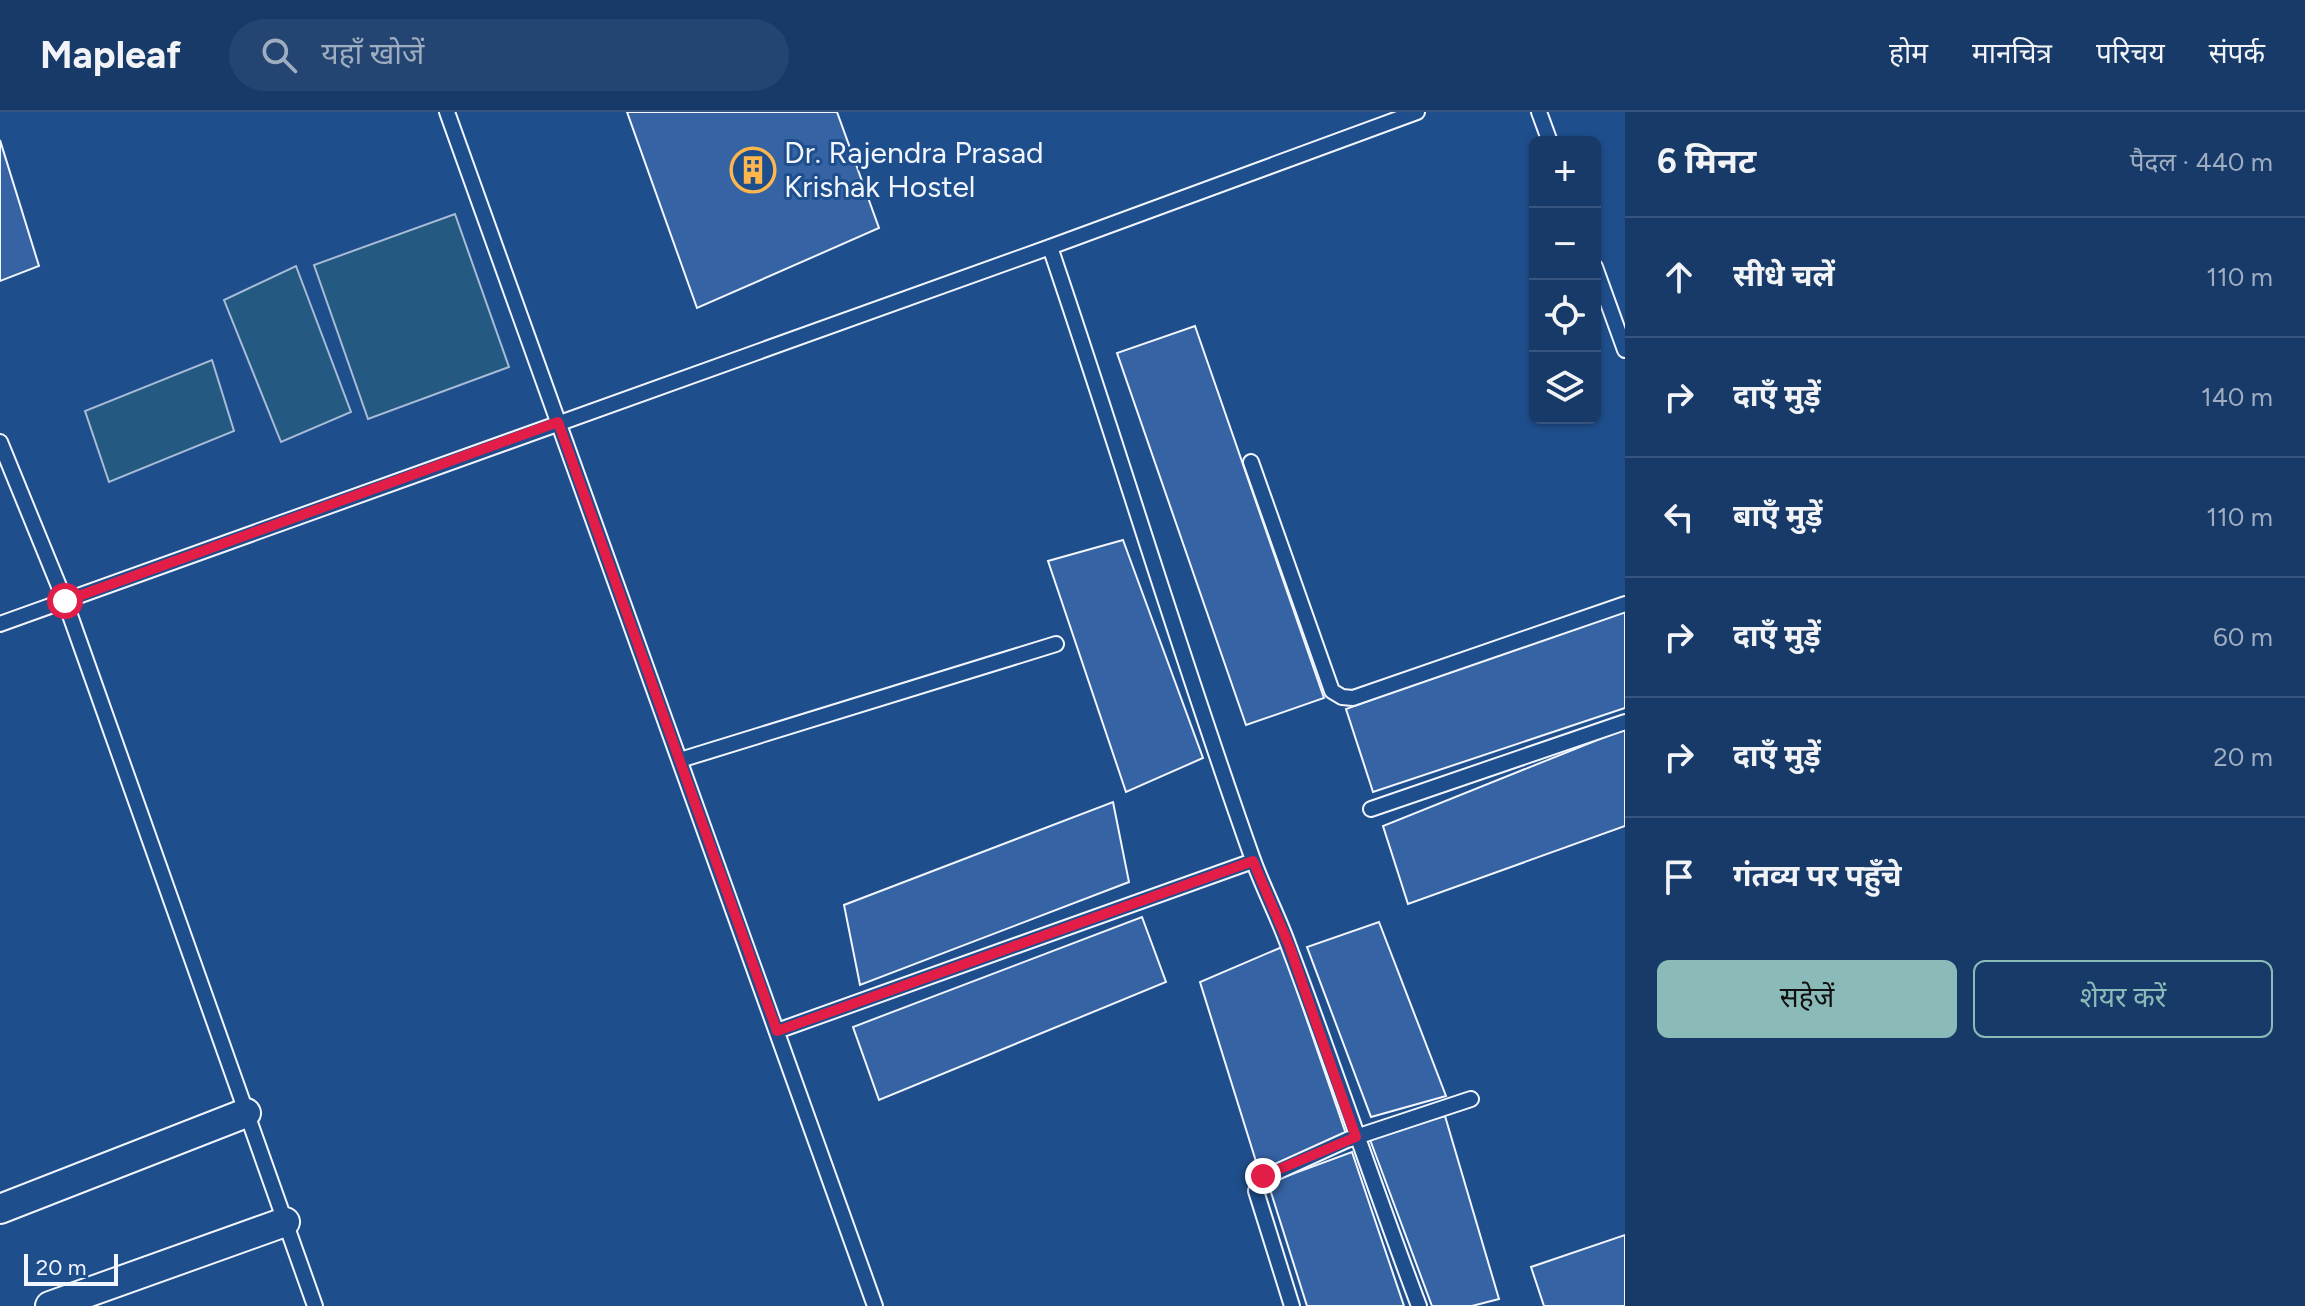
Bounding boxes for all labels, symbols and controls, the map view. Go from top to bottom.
search box [229,19,789,91]
text: Mapleaf [40,32,181,78]
icon: search [257,33,301,77]
text: यहाँ खोजें [321,35,424,72]
text: होम [1889,36,1928,70]
text: मानचित्र [1972,36,2052,70]
text: परिचय [2096,36,2165,70]
text: संपर्क [2209,36,2265,70]
place label: Dr. Rajendra Prasad Krishak Hostel [784,134,1044,205]
map controls [1529,136,1601,424]
button: + [1529,136,1601,208]
text: 6 मिनट [1657,141,1756,182]
building icon: Dr. Rajendra Prasad Krishak Hostel [729,146,777,194]
text: पैदल · 440 m [2130,146,2273,178]
button: − [1529,208,1601,280]
icon: ahead [1657,255,1701,299]
text: सीधे चलें [1733,257,1835,294]
text: 110 m [2206,261,2273,293]
button: locate [1529,280,1601,352]
button: layers [1529,352,1601,424]
icon: right [1657,375,1701,419]
text: दाएँ मुड़ें [1733,377,1821,414]
text: 140 m [2201,381,2273,413]
icon: left [1657,495,1701,539]
text: बाएँ मुड़ें [1733,497,1822,534]
text: 110 m [2206,501,2273,533]
route start [47,583,83,619]
icon: right [1657,615,1701,659]
text: दाएँ मुड़ें [1733,617,1821,654]
text: 60 m [2213,621,2273,653]
icon: right [1657,735,1701,779]
text: दाएँ मुड़ें [1733,737,1821,774]
text: 20 m [2213,741,2273,773]
icon: arrive [1657,855,1701,899]
text: गंतव्य पर पहुँचे [1733,857,1902,894]
button: सहेजें [1657,960,1957,1038]
button: शेयर करें [1973,960,2273,1038]
route end [1245,1158,1281,1194]
scale bar [24,1250,118,1286]
text: 20 m [36,1254,87,1281]

